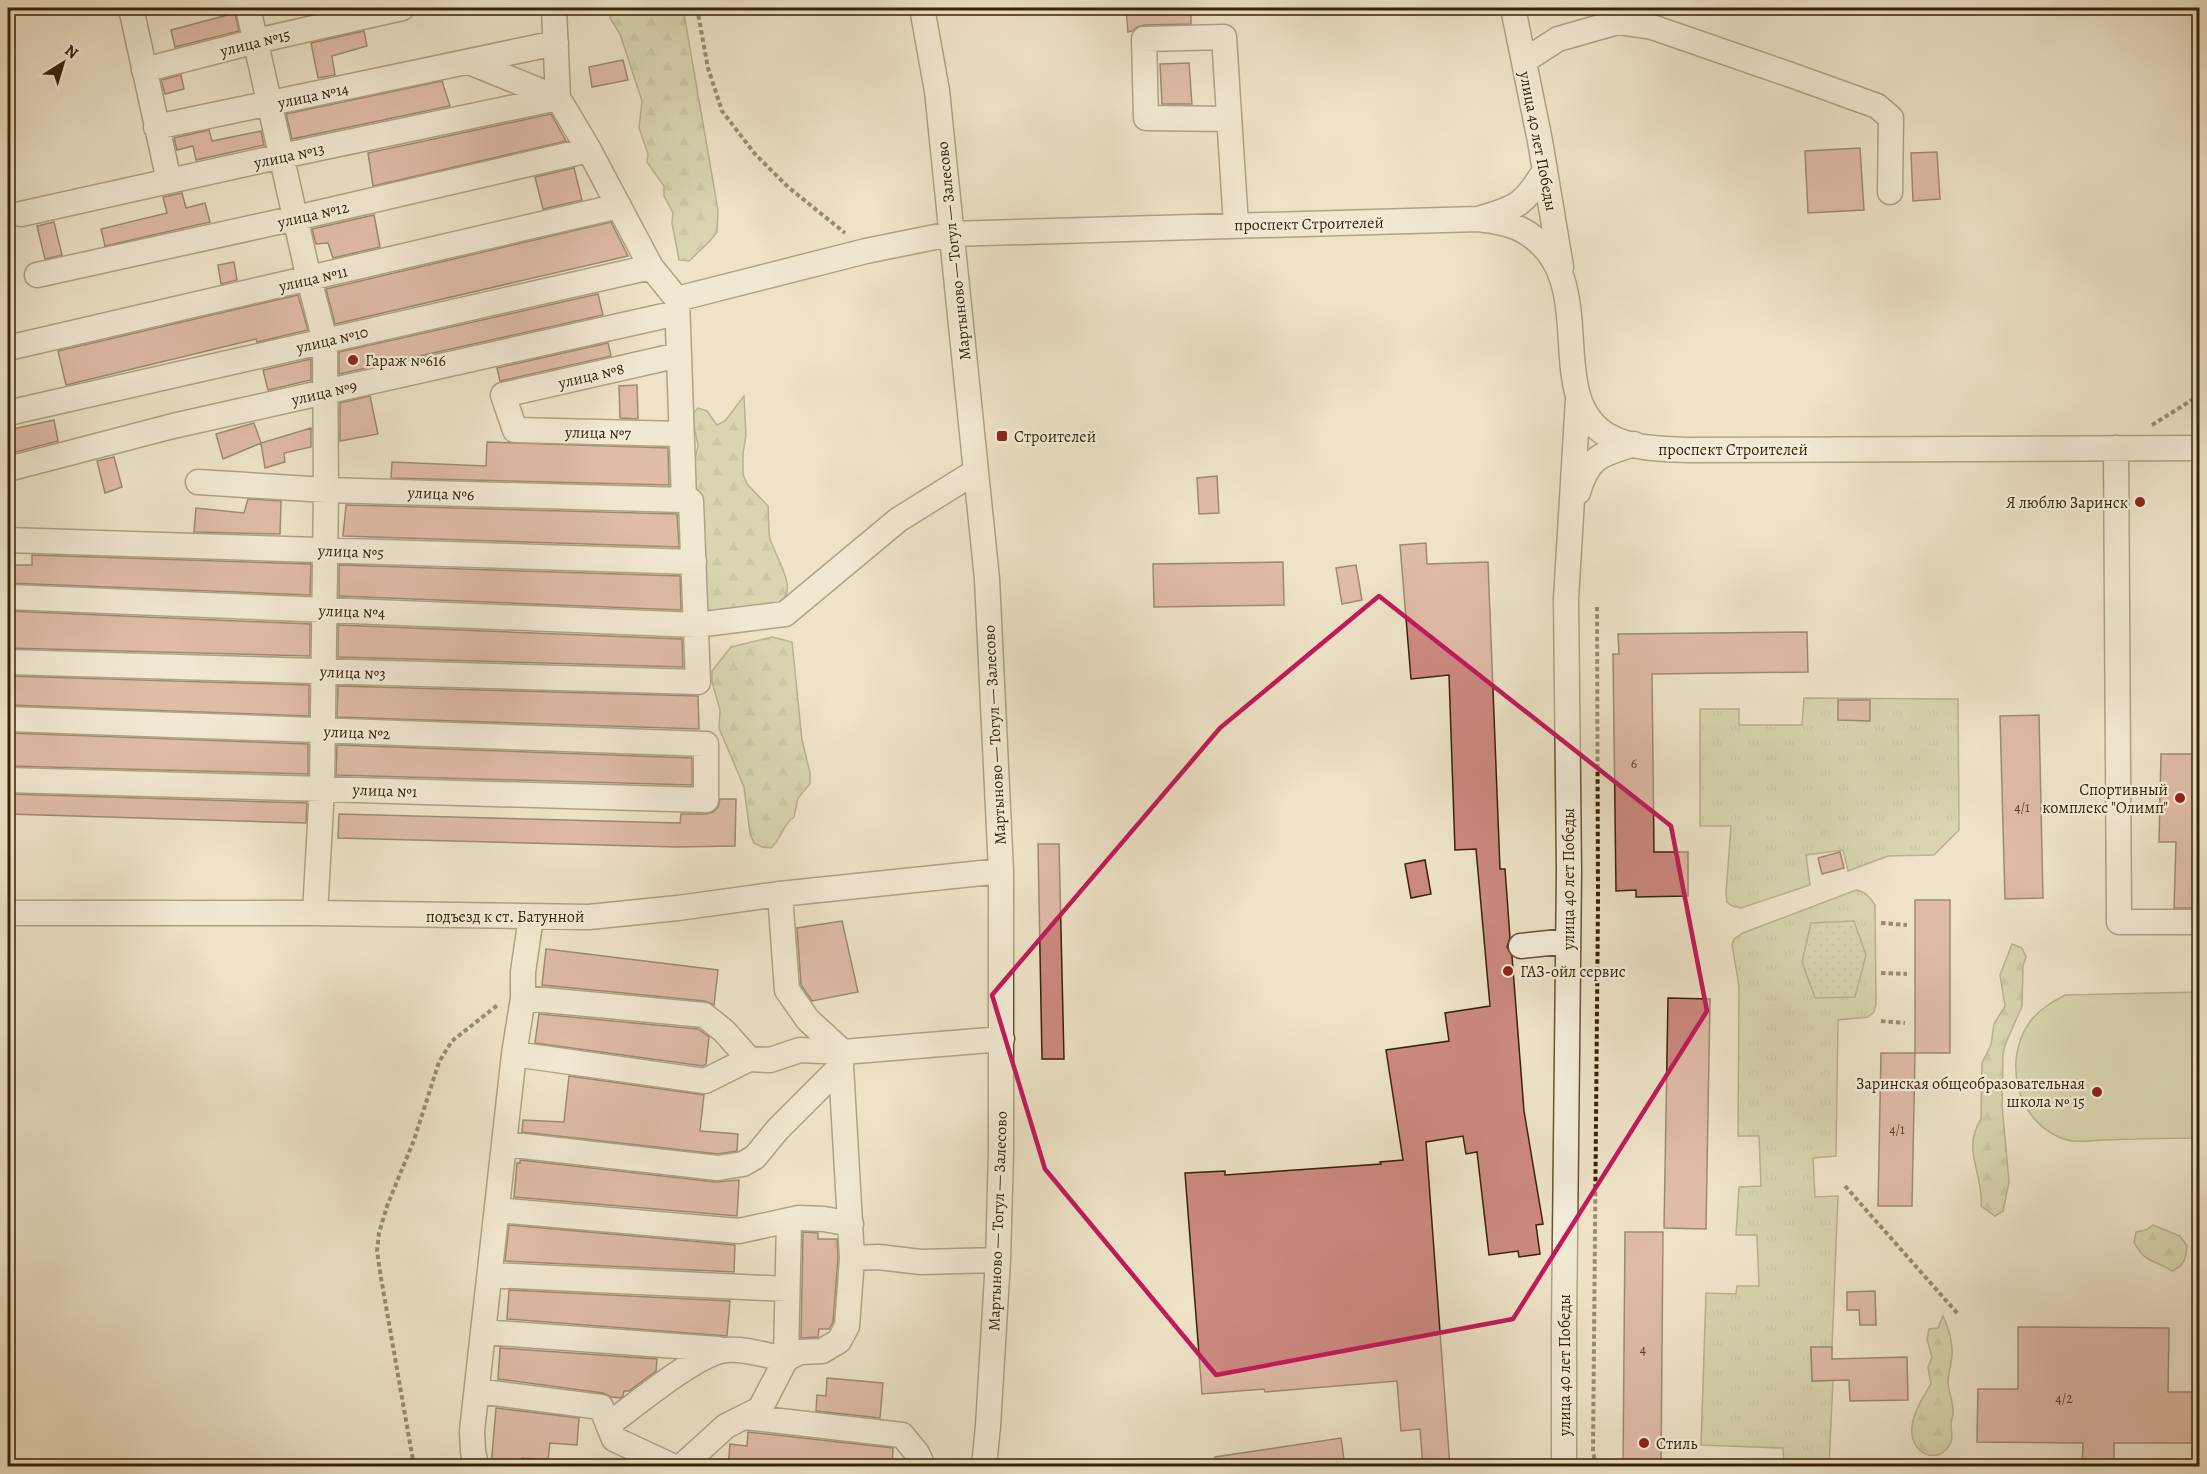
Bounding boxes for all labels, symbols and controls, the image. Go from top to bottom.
street label: улица №15 [217,24,293,63]
north arrow [33,33,93,93]
text: N [60,40,83,64]
street label: улица 40 лет Победы [1513,68,1562,213]
street label: улица №14 [275,78,351,114]
street label: улица №13 [251,138,326,174]
street label: Мартыново — Тогул — Залесово [932,140,976,362]
street label: улица №12 [275,196,351,234]
street label: проспект Строителей [1234,212,1384,236]
street label: улица №11 [276,260,350,298]
street label: улица №10 [293,321,370,359]
place label: Гараж №616 [365,350,446,372]
marker: Гараж №616 [346,353,360,367]
street label: улица №8 [555,358,626,394]
street label: улица №9 [288,375,359,411]
street label: улица №7 [564,421,631,445]
place label: Строителей [1014,426,1096,448]
marker: Строителей [995,429,1009,443]
street label: проспект Строителей [1658,439,1808,461]
street label: улица №6 [406,482,475,506]
place label: Я люблю Заринск [2006,492,2128,514]
marker: Я люблю Заринск [2133,495,2147,509]
street label: улица №5 [317,540,385,564]
street label: улица №4 [317,600,386,624]
street label: Мартыново — Тогул — Залесово [978,624,1012,845]
street label: улица №3 [319,661,386,685]
street label: улица №2 [322,721,391,745]
house number: 6 [1631,754,1637,773]
street label: улица №1 [351,779,418,803]
place label: Спортивный комплекс "Олимп" [2042,779,2168,819]
marker: Спортивный комплекс "Олимп" [2173,791,2187,805]
house number: 4/1 [2014,798,2030,817]
street label: улица 40 лет Победы [1558,808,1580,951]
street label: подъезд к ст. Батунной [426,906,584,928]
place label: ГАЗ-ойл сервис [1520,961,1626,983]
marker: ГАЗ-ойл сервис [1501,964,1515,978]
place label: Заринская общеобразовательная школа № 15 [1856,1073,2085,1113]
marker: Заринская общеобразовательная школа № 15 [2090,1085,2104,1099]
street label: Мартыново — Тогул — Залесово [983,1111,1013,1331]
house number: 4/1 [1889,1120,1905,1139]
street label: улица 40 лет Победы [1554,1294,1576,1437]
house number: 4 [1640,1340,1646,1359]
house number: 4/2 [2055,1389,2073,1408]
place label: Стиль [1656,1433,1697,1455]
marker: Стиль [1637,1436,1651,1450]

